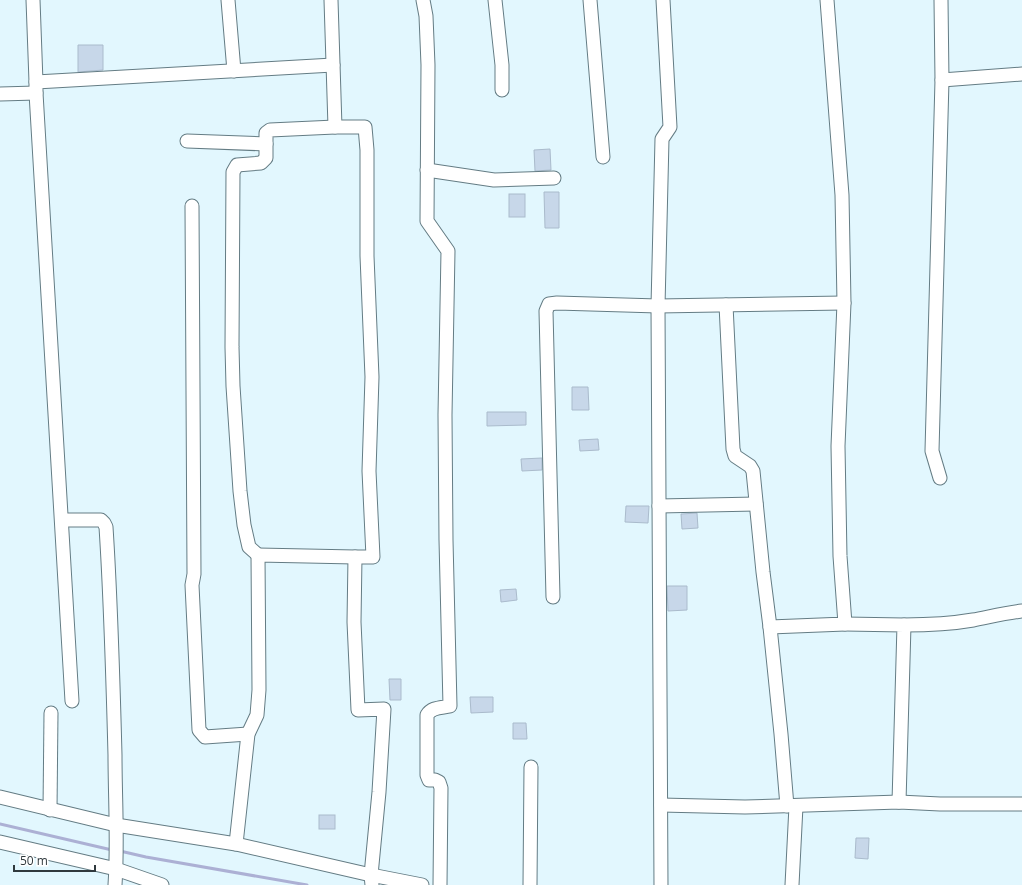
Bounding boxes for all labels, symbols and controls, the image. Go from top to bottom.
scale bar [14,847,95,873]
text: 50 m [20,852,48,869]

